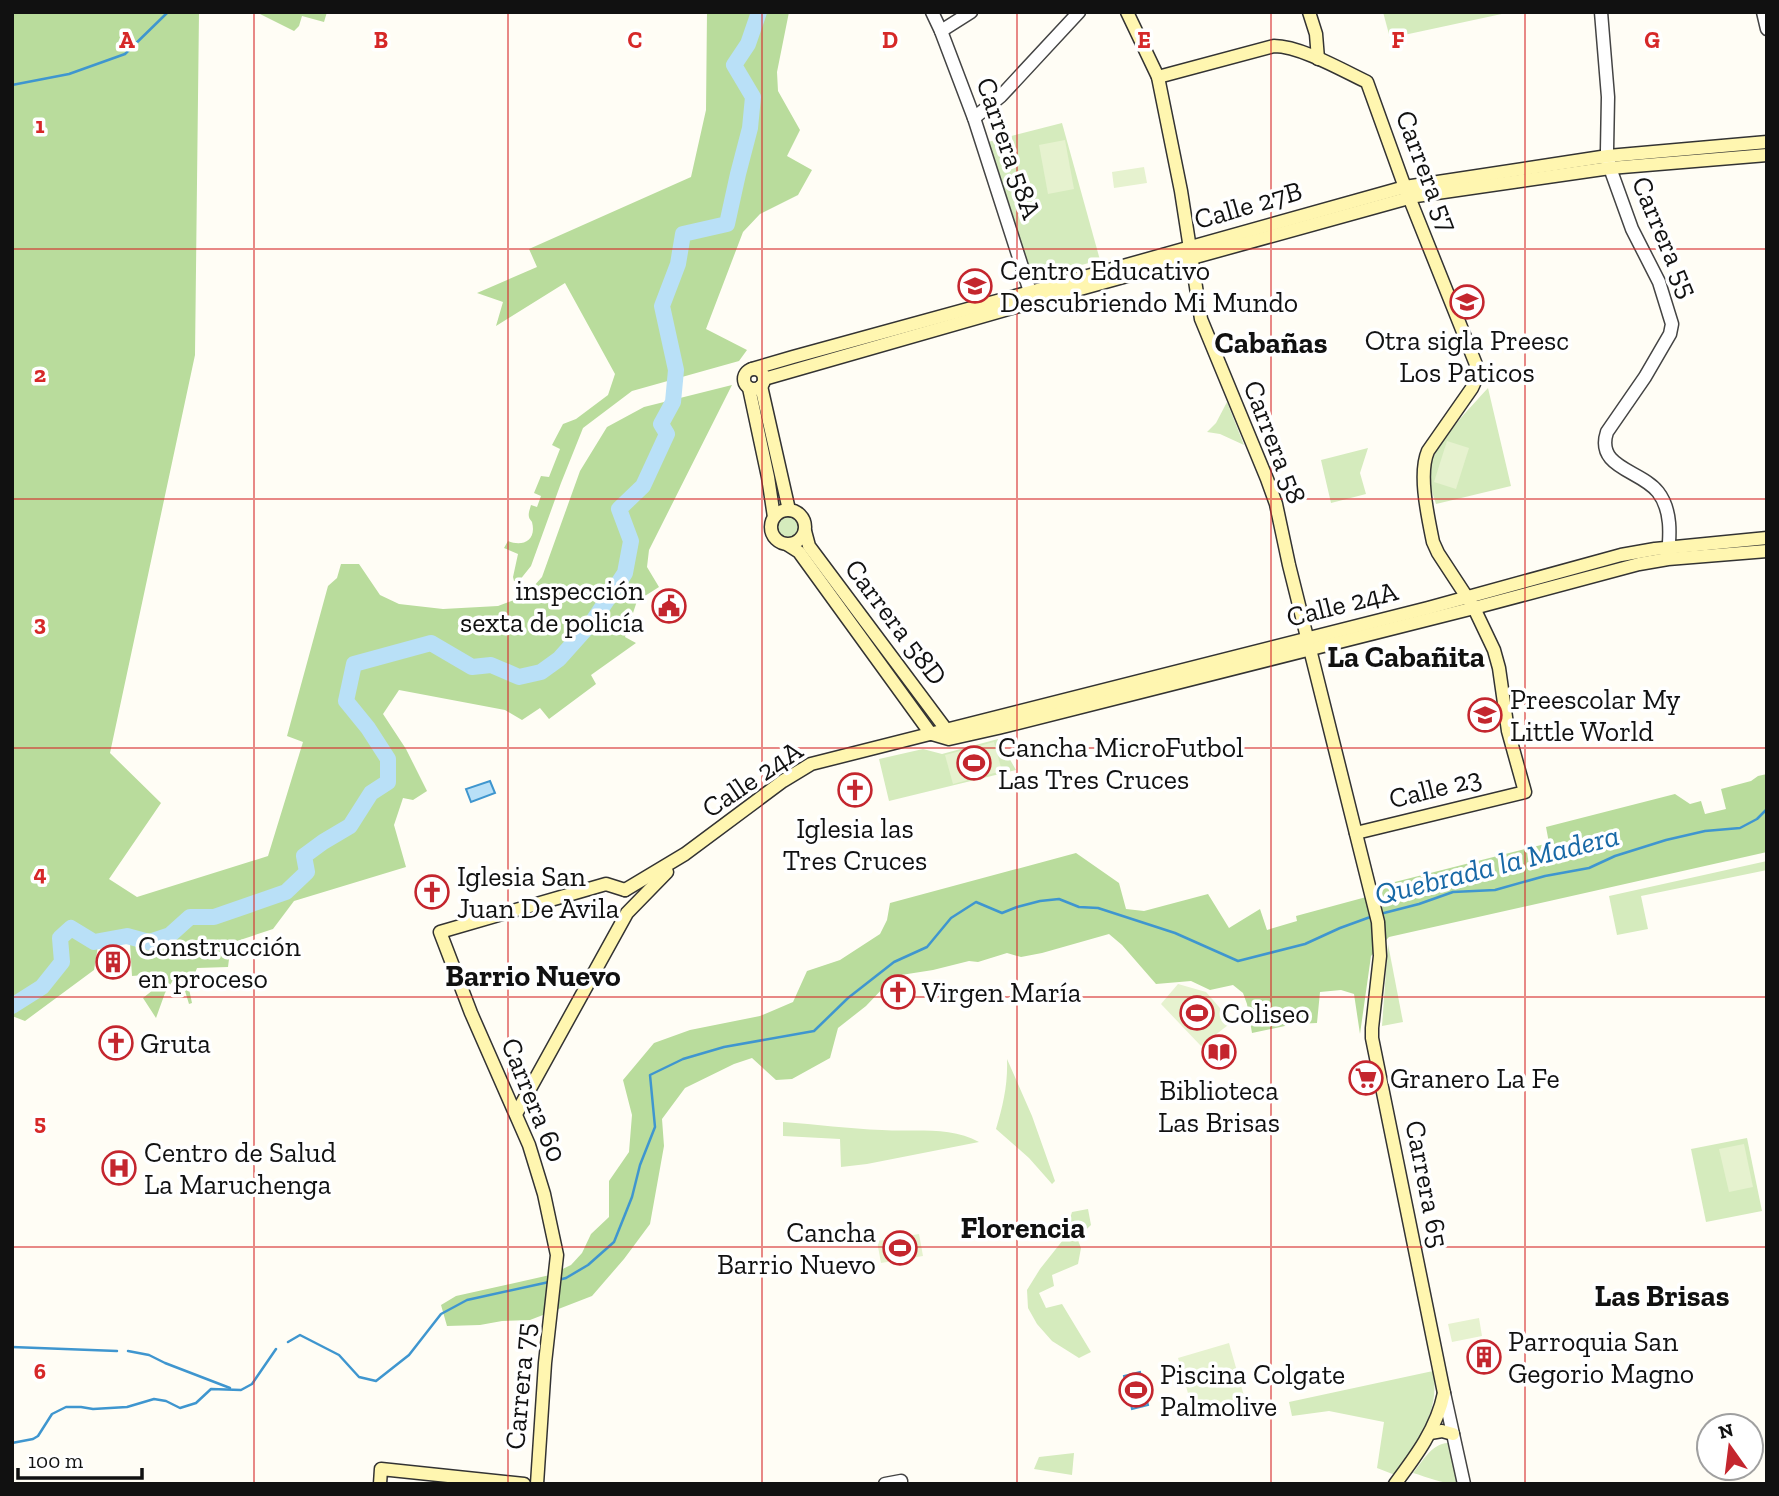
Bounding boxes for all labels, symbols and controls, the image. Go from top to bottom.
text: A [119,26,135,54]
text: B [374,26,388,54]
text: C [628,26,642,54]
text: D [882,26,898,54]
text: E [1137,26,1151,54]
text: F [1391,26,1405,54]
text: G [1644,26,1660,54]
street label: Carrera 58A [969,73,1049,224]
street label: Carrera 57 [1389,106,1465,236]
text: 1 [35,111,45,139]
street label: Carrera 55 [1625,171,1705,303]
street label: Calle 27B [1190,174,1306,236]
place label: Centro Educativo Descubriendo Mi Mundo [1000,254,1298,319]
school or university icon: Centro Educativo Descubriendo Mi Mundo [956,267,994,305]
school or university icon: Otra sigla Preesc Los Paticos [1448,283,1486,321]
place label: Otra sigla Preesc Los Paticos [1365,324,1569,389]
district label: Cabañas [1215,325,1328,361]
text: 2 [34,360,46,388]
street label: Carrera 58 [1236,376,1314,508]
street label: Carrera 58D [838,553,954,691]
place label: inspección sexta de policía [460,574,644,639]
street label: Calle 24A [1283,574,1402,634]
public building icon: inspección sexta de policía [650,587,688,625]
text: 3 [34,609,46,637]
district label: La Cabañita [1327,639,1485,675]
place label: Preescolar My Little World [1510,683,1681,748]
school or university icon: Preescolar My Little World [1466,696,1504,734]
place label: Cancha MicroFutbol Las Tres Cruces [998,731,1244,796]
street label: Calle 24A [696,733,809,824]
sports icon: Cancha MicroFutbol Las Tres Cruces [955,744,993,782]
street label: Calle 23 [1385,761,1485,815]
church icon: Iglesia las Tres Cruces [836,771,874,809]
place label: Iglesia las Tres Cruces [783,812,927,877]
water label: Quebrada la Madera [1371,817,1623,913]
text: 4 [33,859,47,887]
place label: Iglesia San Juan De Avila [457,860,620,925]
church icon: Iglesia San Juan De Avila [413,873,451,911]
place label: Construcción en proceso [138,930,301,995]
building icon: Construcción en proceso [94,943,132,981]
district label: Barrio Nuevo [445,958,621,994]
church icon: Virgen María [879,973,917,1011]
place label: Virgen María [921,976,1082,1009]
sports icon: Coliseo [1178,994,1216,1032]
place label: Coliseo [1222,997,1310,1030]
church icon: Gruta [97,1024,135,1062]
place label: Gruta [140,1027,211,1060]
street label: Carrera 60 [494,1033,574,1167]
library icon: Biblioteca Las Brisas [1200,1033,1238,1071]
supermarket icon: Granero La Fe [1347,1059,1385,1097]
place label: Granero La Fe [1390,1062,1560,1095]
place label: Biblioteca Las Brisas [1158,1074,1280,1139]
text: 5 [34,1108,46,1136]
street label: Carrera 65 [1398,1117,1456,1251]
place label: Centro de Salud La Maruchenga [144,1136,336,1201]
hospital icon: Centro de Salud La Maruchenga [100,1149,138,1187]
district label: Florencia [960,1210,1086,1246]
place label: Cancha Barrio Nuevo [717,1216,876,1281]
sports icon: Cancha Barrio Nuevo [881,1229,919,1267]
district label: Las Brisas [1595,1278,1730,1314]
street label: Carrera 75 [498,1321,542,1451]
place label: Parroquia San Gegorio Magno [1508,1325,1694,1390]
building icon: Parroquia San Gegorio Magno [1465,1338,1503,1376]
text: 6 [34,1357,46,1385]
place label: Piscina Colgate Palmolive [1160,1358,1345,1423]
sports icon: Piscina Colgate Palmolive [1117,1371,1155,1409]
north arrow [1695,1412,1765,1482]
text: N [1716,1418,1736,1444]
scale bar [18,1436,142,1480]
text: 100 m [28,1448,83,1473]

